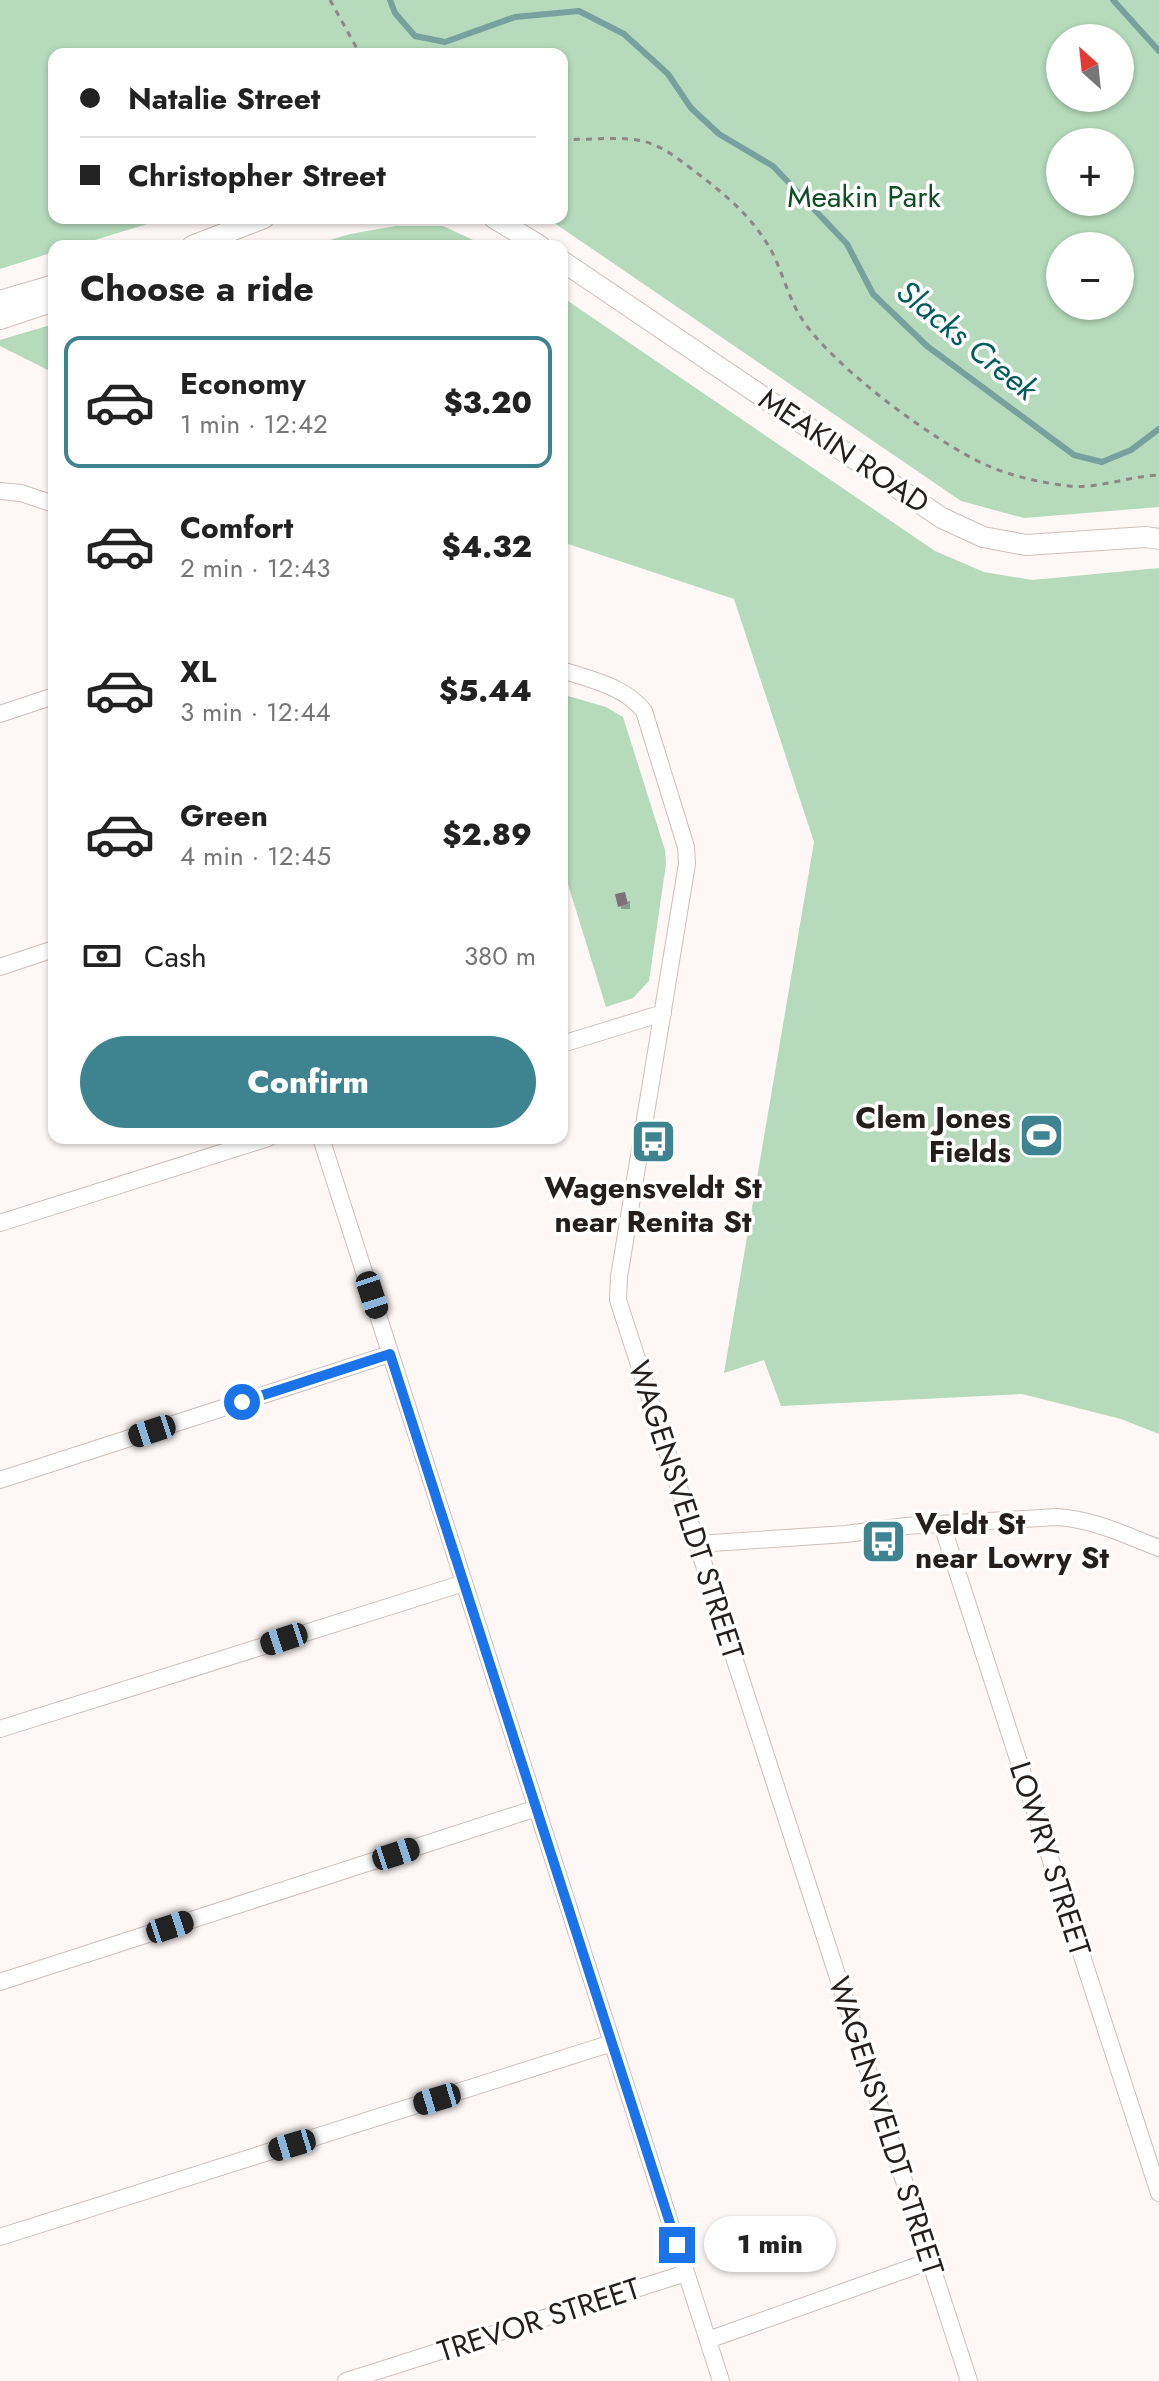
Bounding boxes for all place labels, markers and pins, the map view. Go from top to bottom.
place label: Clem Jones Fields [855,1096,1011,1173]
sports icon: Clem Jones Fields [1018,1111,1066,1159]
bus stop icon: Wagensveldt St near Renita St [629,1118,677,1166]
place label: Wagensveldt St near Renita St [544,1166,762,1243]
place label: Veldt St near Lowry St [914,1502,1109,1579]
bus stop icon: Veldt St near Lowry St [860,1517,908,1565]

